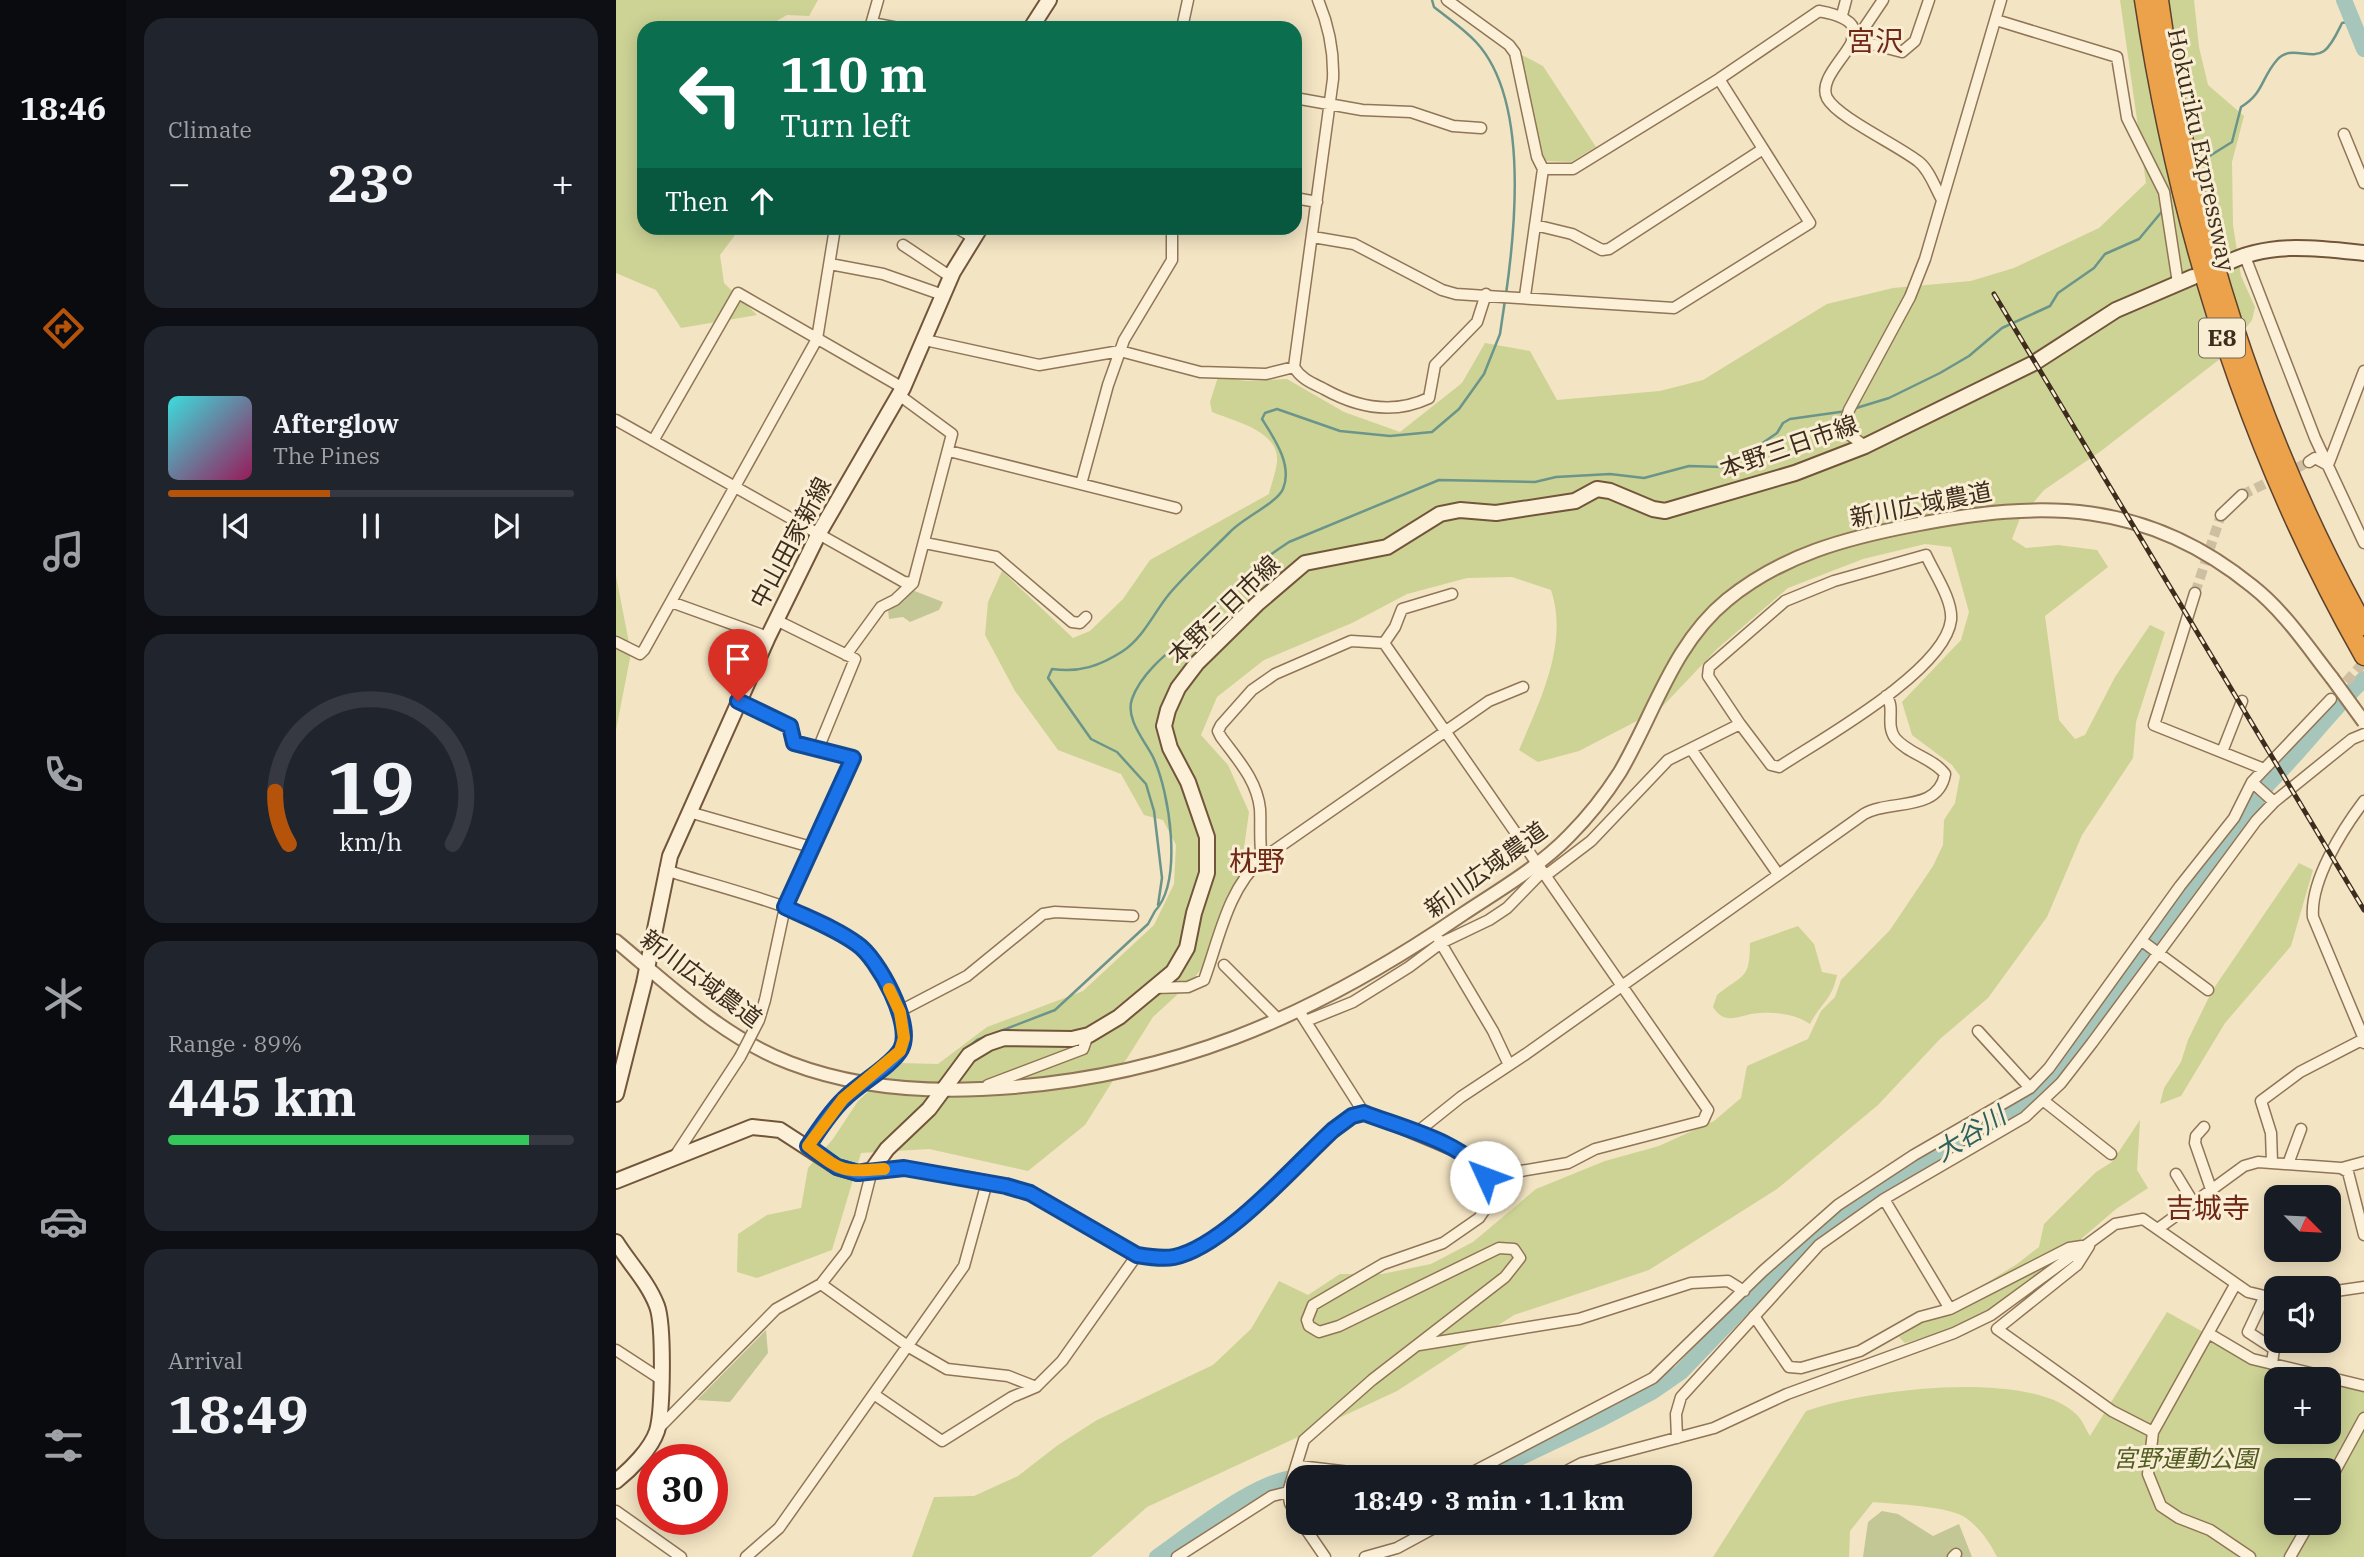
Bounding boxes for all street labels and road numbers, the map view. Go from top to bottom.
street label: Hokuriku Expressway [2161,25,2243,274]
road number: E8 [2199,318,2245,358]
street label: 本野三日市線 [1715,407,1862,485]
street label: 中山田家新線 [742,471,838,614]
street label: 新川広域農道 [1847,475,1995,533]
street label: 本野三日市線 [1160,548,1286,671]
street label: 新川広域農道 [1418,814,1553,924]
street label: 新川広域農道 [634,922,769,1034]

